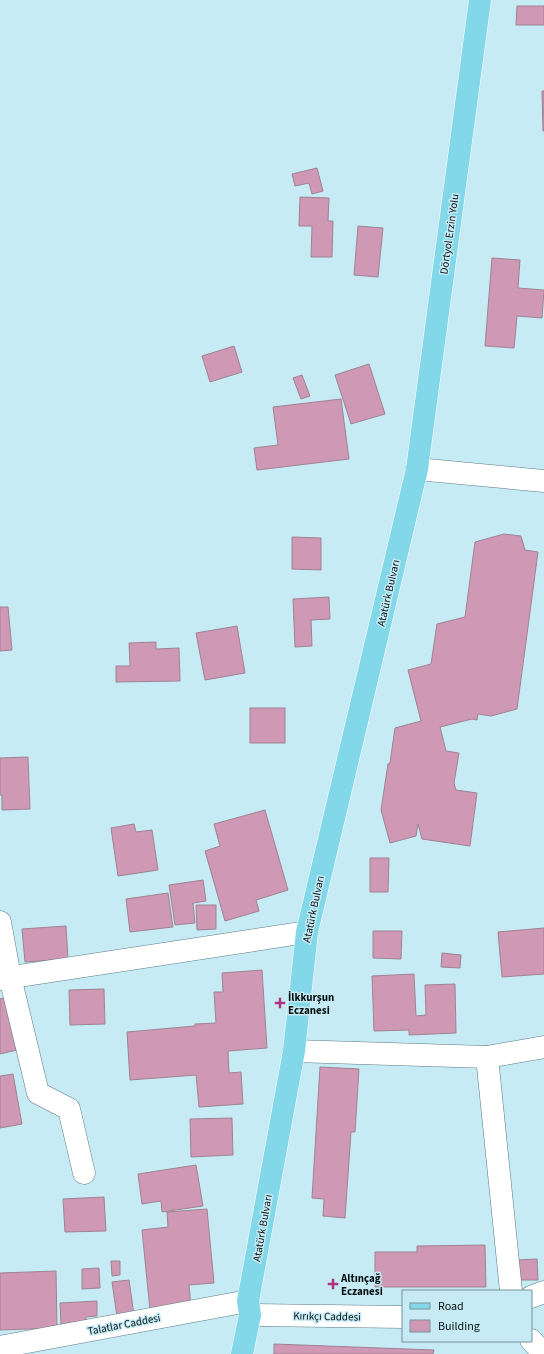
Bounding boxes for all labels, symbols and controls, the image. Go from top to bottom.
street label: Dörtyol Erzin Yolu [436,193,463,275]
street label: Atatürk Bulvarı [374,558,403,628]
street label: Atatürk Bulvarı [299,874,328,944]
place label: İlkkurşun Eczanesi [288,990,334,1018]
marker: İlkkurşun Eczanesi [275,998,285,1008]
street label: Atatürk Bulvarı [249,1193,276,1263]
place label: Altınçağ Eczanesi [340,1271,383,1299]
marker: Altınçağ Eczanesi [328,1279,338,1289]
legend [402,1290,532,1342]
text: Road [438,1298,464,1315]
street label: Kırıkçı Caddesi [293,1308,361,1325]
street label: Talatlar Caddesi [86,1310,162,1339]
text: Building [438,1318,480,1335]

